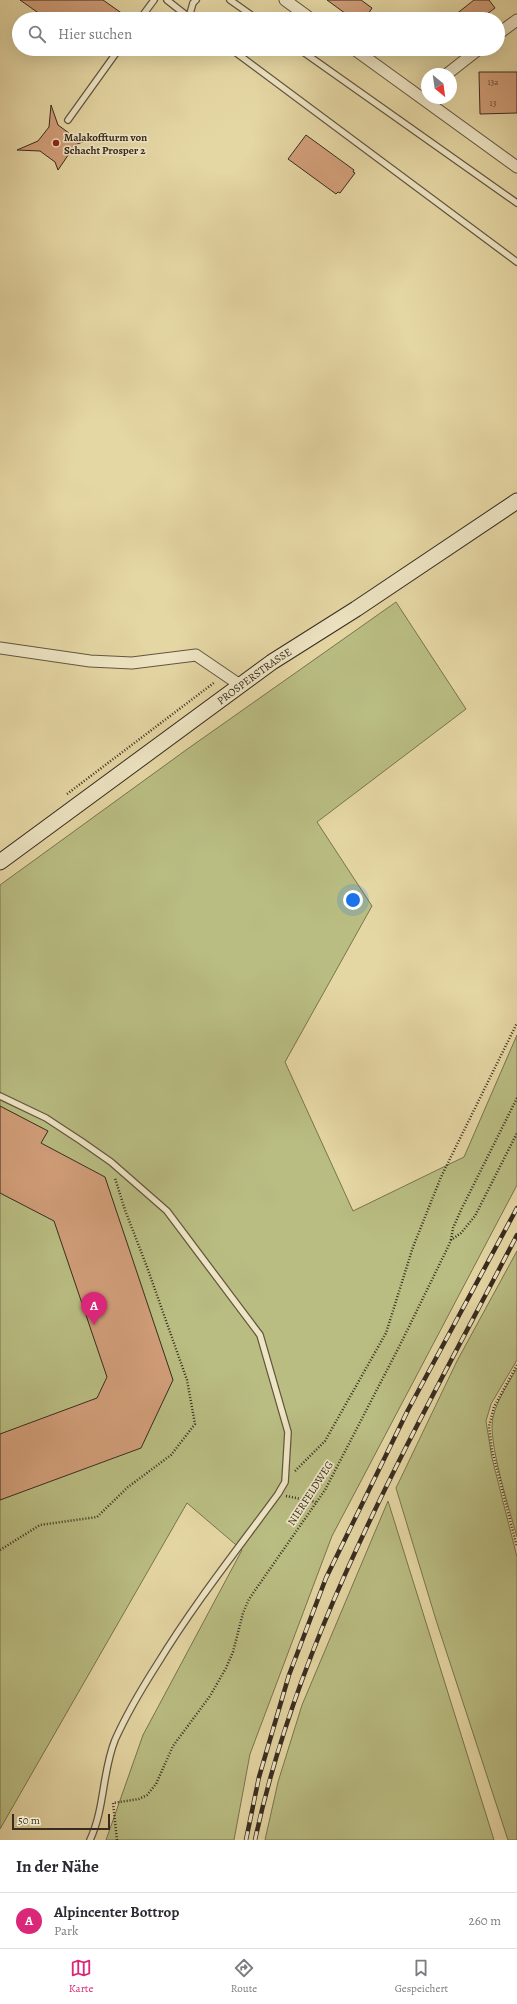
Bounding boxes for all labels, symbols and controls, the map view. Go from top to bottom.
search box [12,12,505,56]
icon: search [26,23,48,45]
text: Hier suchen [58,24,132,44]
north arrow [421,68,457,104]
house number: 13a [487,76,499,88]
house number: 13 [490,97,497,109]
place label: Malakoffturm von Schacht Prosper 2 [64,130,147,158]
marker: Malakoffturm von Schacht Prosper 2 [51,138,61,148]
street label: PROSPERSTRASSE [214,644,295,708]
your location [343,890,363,910]
pin: A [81,1292,107,1325]
street label: NIERFELDWEG [284,1458,337,1528]
scale bar [12,1812,110,1831]
text: 50 m [18,1813,40,1828]
text: In der Nähe [16,1855,99,1878]
text: Alpincenter Bottrop [54,1902,179,1922]
text: A [25,1912,33,1929]
text: 260 m [468,1912,501,1929]
text: Park [54,1922,78,1939]
tab: Karte [69,1957,93,1996]
tab: Route [231,1957,257,1996]
tab: Gespeichert [395,1957,448,1996]

